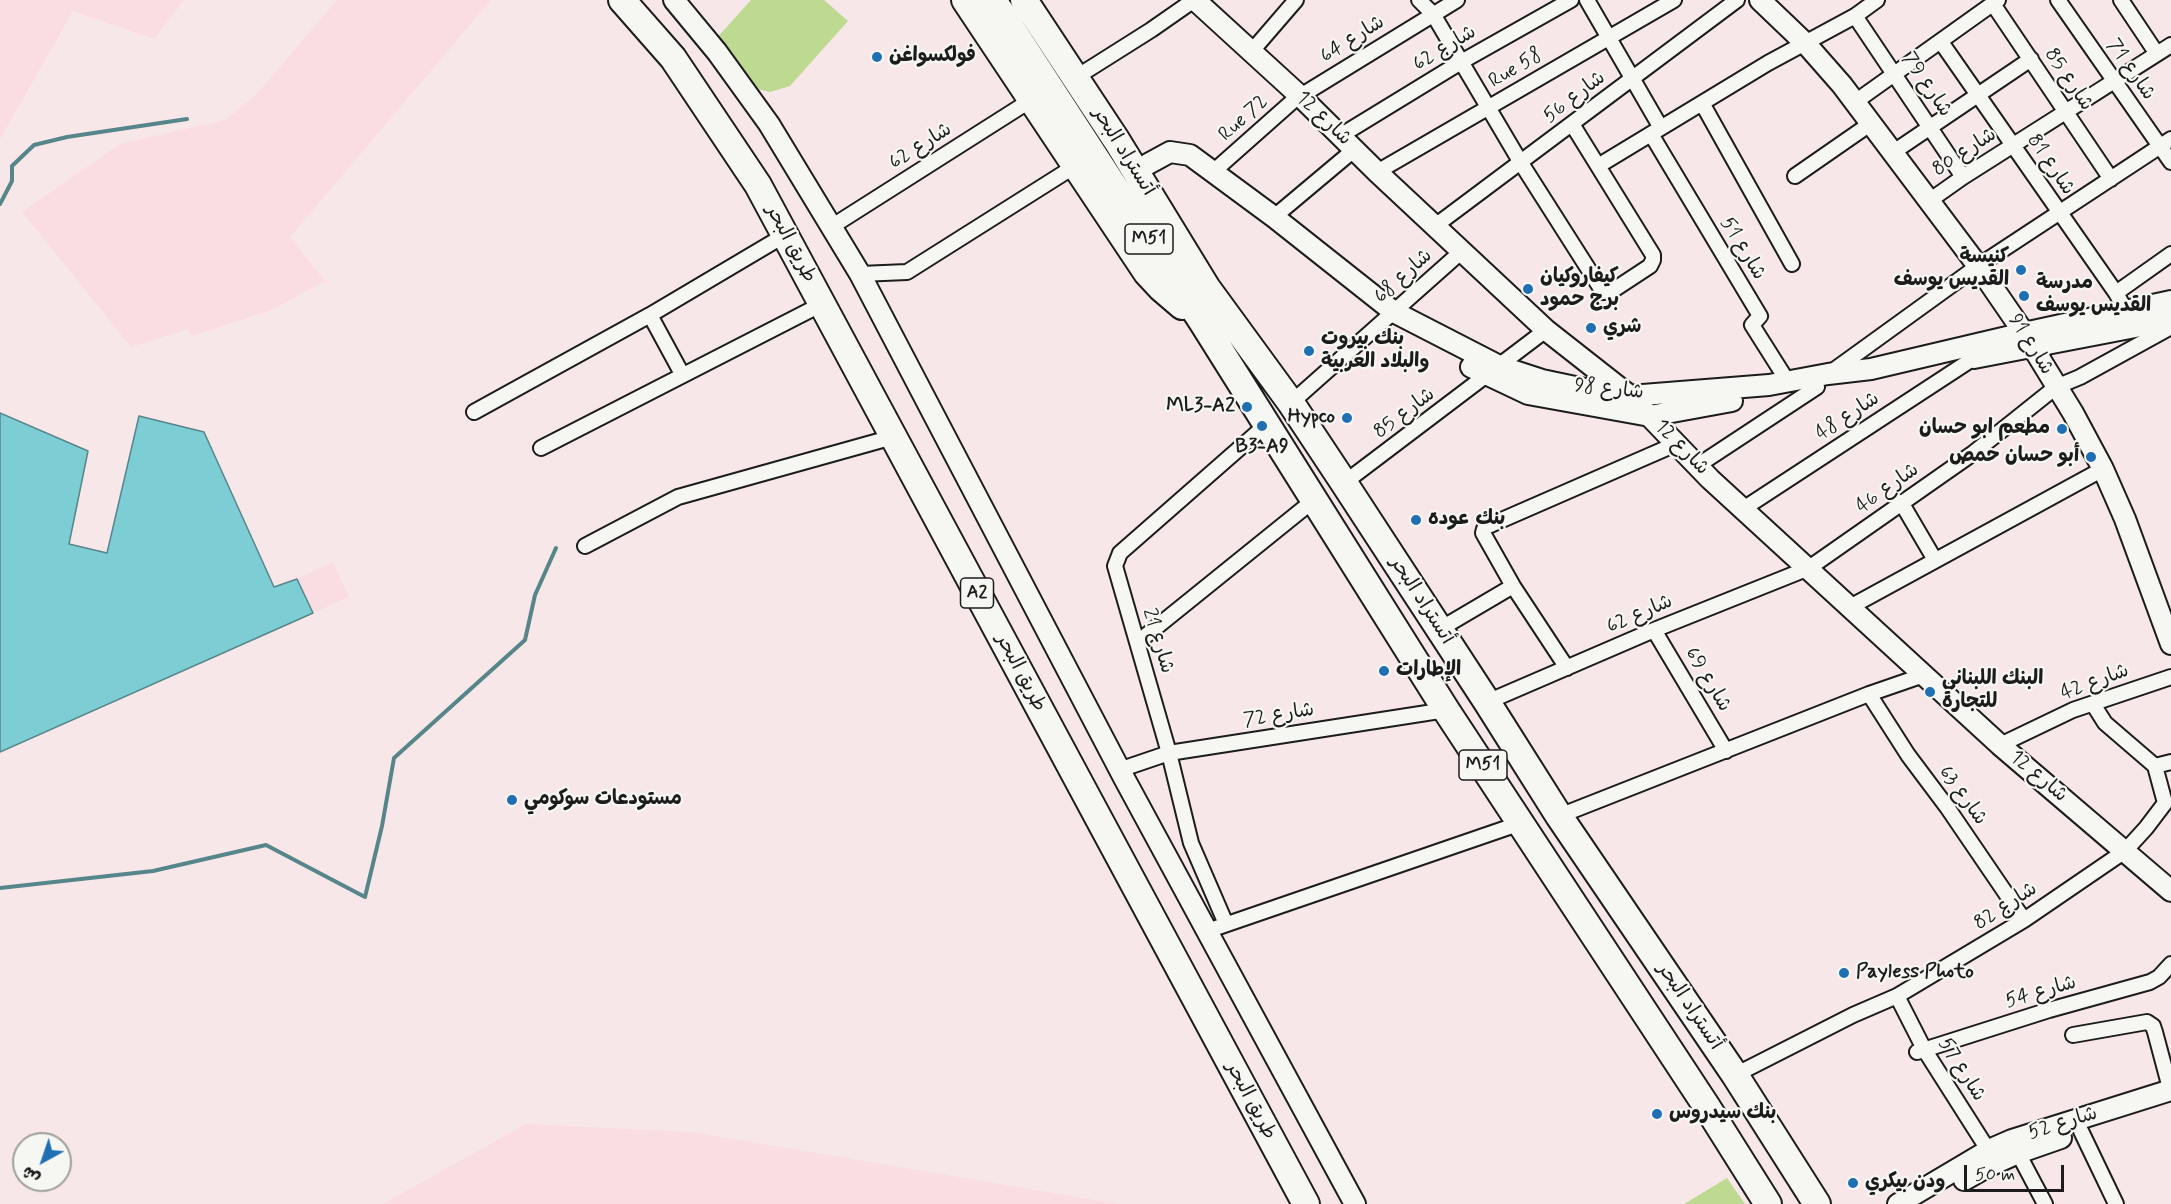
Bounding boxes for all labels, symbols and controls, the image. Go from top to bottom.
street label: شارع 64 [1317,11,1389,69]
street label: شارع 62 [1409,21,1481,77]
street label: شارع 71 [2100,35,2160,105]
street label: Rue 58 [1485,44,1547,94]
street label: شارع 85 [2038,44,2098,116]
place label: فولكسواغن [889,45,976,69]
street label: شارع 79 [1896,48,1956,122]
marker: فولكسواغن [870,50,884,64]
street label: شارع 56 [1539,67,1611,129]
street label: شارع 12 [1290,87,1356,151]
street label: Rue 72 [1214,91,1274,147]
street label: أتستراد البحر [1086,103,1160,201]
street label: شارع 62 [885,118,957,176]
street label: شارع 80 [1929,123,2001,183]
street label: شارع 81 [2021,130,2079,200]
street label: طريق البحر [760,201,820,287]
street label: شارع 51 [1714,213,1770,285]
road number: M51 [1125,224,1173,254]
street label: شارع 68 [1370,245,1438,309]
place label: كنيسة القديس يوسف [1894,246,2009,293]
marker: كنيسة القديس يوسف [2014,263,2028,277]
place label: كيفاروكيان برج حمود [1540,266,1619,313]
place label: مدرسة القديس يوسف [2036,272,2151,319]
marker: كيفاروكيان برج حمود [1521,282,1535,296]
marker: مدرسة القديس يوسف [2017,289,2031,303]
street label: شارع 91 [2002,310,2058,380]
place label: شري [1603,316,1641,340]
marker: شري [1584,321,1598,335]
place label: بنك بيروت والبلاد العربية [1321,328,1430,375]
marker: بنك بيروت والبلاد العربية [1302,344,1316,358]
street label: شارع 98 [1573,374,1645,406]
street label: شارع 85 [1370,383,1440,445]
street label: شارع 48 [1812,388,1884,446]
place label: ML3-A2 [1166,395,1235,419]
marker: ML3-A2 [1240,400,1254,414]
place label: Hypco [1288,406,1335,430]
marker: Hypco [1340,411,1354,425]
street label: شارع 12 [1649,415,1713,481]
place label: مطعم ابو حسان [1919,417,2050,441]
marker: B3-A9 [1255,419,1269,433]
marker: مطعم ابو حسان [2055,422,2069,436]
place label: B3-A9 [1235,436,1289,460]
place label: أبو حسان حمص [1949,445,2079,469]
marker: أبو حسان حمص [2084,450,2098,464]
street label: شارع 46 [1852,459,1924,519]
place label: بنك عوده [1428,508,1505,532]
marker: بنك عوده [1409,513,1423,527]
street label: أتستراد البحر [1384,552,1458,650]
road number: A2 [960,578,994,608]
street label: شارع 62 [1603,590,1677,640]
street label: شارع 21 [1136,605,1178,677]
street label: طريق البحر [990,630,1050,716]
street label: شارع 69 [1678,643,1736,717]
place label: الإطارات [1396,659,1461,683]
street label: شارع 42 [2058,660,2132,706]
marker: الإطارات [1377,664,1391,678]
place label: البنك اللبناني للتجارة [1942,668,2043,715]
marker: البنك اللبناني للتجارة [1923,685,1937,699]
street label: شارع 72 [1242,699,1316,733]
street label: شارع 12 [2004,746,2072,808]
road number: M51 [1459,750,1507,780]
street label: شارع 63 [1932,762,1992,830]
place label: مستودعات سوكومي [524,788,682,812]
marker: مستودعات سوكومي [505,793,519,807]
street label: شارع 82 [1970,878,2042,936]
street label: أتستراد البحر [1651,959,1727,1055]
place label: Payless Photo [1856,961,1974,985]
marker: Payless Photo [1837,966,1851,980]
street label: شارع 54 [2003,971,2079,1015]
street label: شارع 57 [1932,1034,1990,1106]
street label: طريق البحر [1220,1058,1280,1144]
place label: بنك سيدروس [1669,1102,1776,1126]
street label: شارع 52 [2025,1102,2101,1146]
marker: بنك سيدروس [1650,1107,1664,1121]
north arrow [12,1132,72,1192]
scale bar [1967,1153,2068,1191]
text: ش [18,1161,45,1188]
text: 50 m [1975,1163,2015,1187]
place label: ودن بيكري [1865,1171,1946,1195]
marker: ودن بيكري [1846,1176,1860,1190]

